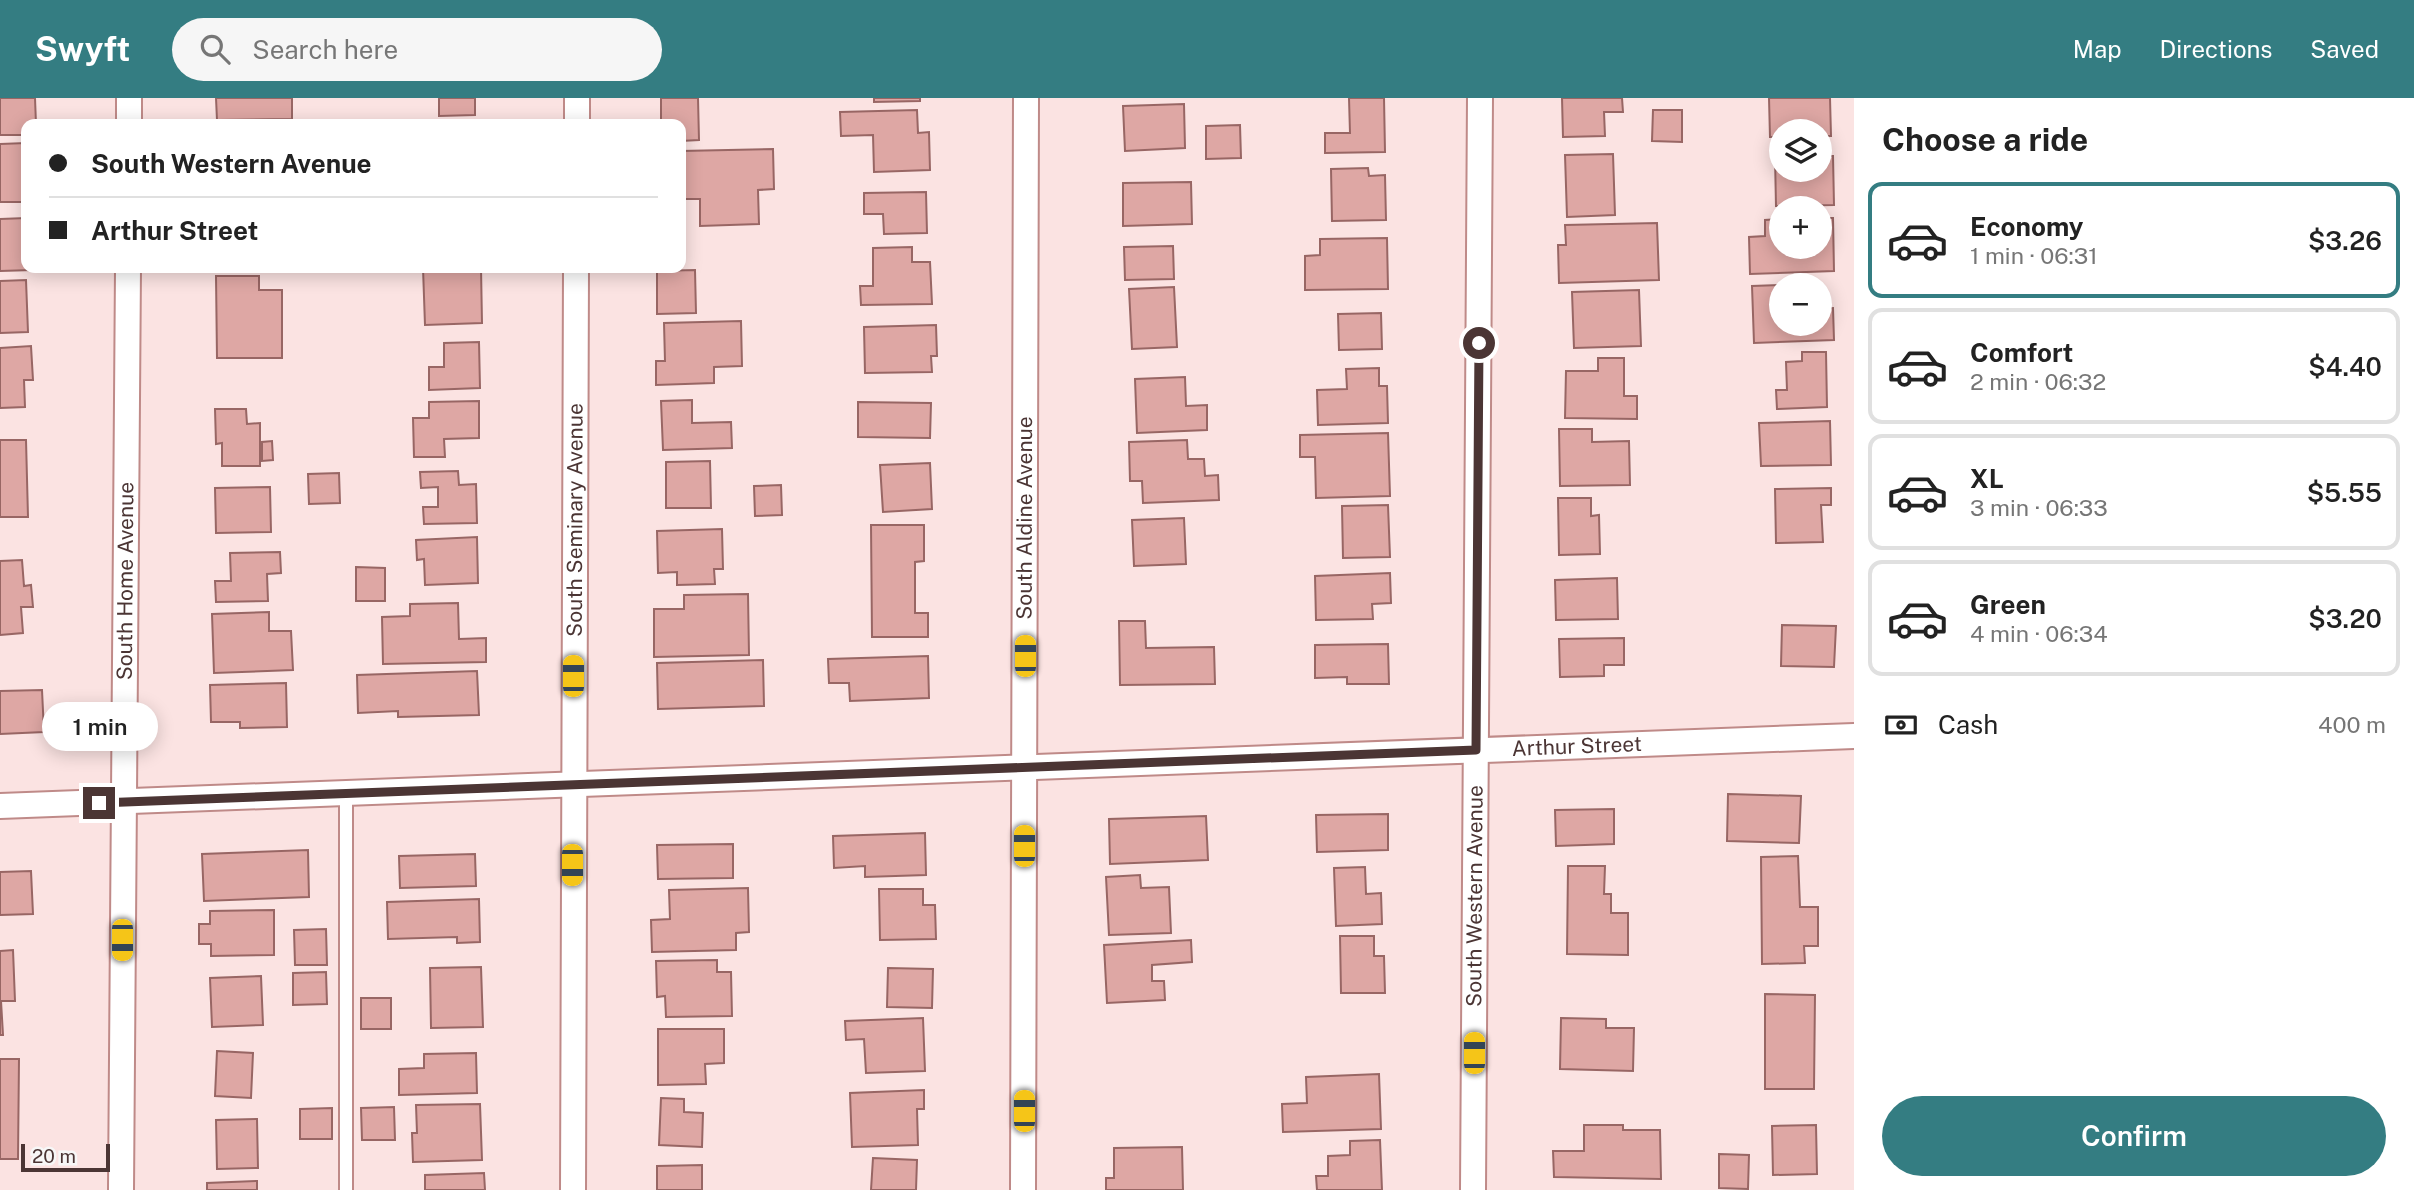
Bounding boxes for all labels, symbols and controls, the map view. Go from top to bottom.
search box [172,18,662,81]
text: Swyft [35,30,130,68]
icon: search [196,30,234,68]
text: Search here [252,34,398,65]
text: Map [2073,35,2122,63]
text: Directions [2160,35,2272,63]
text: Saved [2310,35,2379,63]
map controls [1769,119,1832,336]
button: layers [1769,119,1832,182]
text: Choose a ride [1882,121,2088,158]
text: South Western Avenue [91,148,372,179]
button: + [1769,196,1832,259]
icon: car [1886,209,1949,272]
text: Economy [1970,211,2083,242]
text: Arthur Street [91,215,258,246]
text: $3.26 [2308,225,2382,256]
text: 1 min · 06:31 [1970,242,2098,269]
button: − [1769,273,1832,336]
route start [1463,327,1495,359]
icon: car [1886,335,1949,398]
text: Comfort [1970,337,2073,368]
text: $4.40 [2308,351,2382,382]
text: 2 min · 06:32 [1970,368,2106,395]
street label: South Seminary Avenue [562,403,588,637]
street label: South Aldine Avenue [1012,416,1037,620]
icon: car [1886,461,1949,524]
text: XL [1970,463,2004,494]
text: $5.55 [2307,477,2382,508]
street label: South Home Avenue [112,482,138,680]
text: 3 min · 06:33 [1970,494,2108,521]
icon: car [1886,587,1949,650]
text: Green [1970,589,2046,620]
text: $3.20 [2308,603,2382,634]
text: 4 min · 06:34 [1970,620,2108,647]
car [1015,635,1036,677]
car [563,655,584,697]
callout: 1 min [41,702,157,750]
icon: cash [1882,706,1920,744]
text: Cash [1938,709,1998,740]
text: 400 m [2318,711,2386,738]
text: 1 min [73,713,127,740]
street label: Arthur Street [1511,731,1642,761]
street label: South Western Avenue [1461,785,1488,1007]
route end [83,787,115,819]
car [1014,825,1035,867]
car [562,844,583,886]
car [112,919,133,961]
car [1464,1032,1485,1074]
car [1014,1090,1035,1132]
button: Confirm [1882,1096,2386,1176]
scale bar [21,1141,110,1173]
text: 20 m [32,1145,76,1167]

